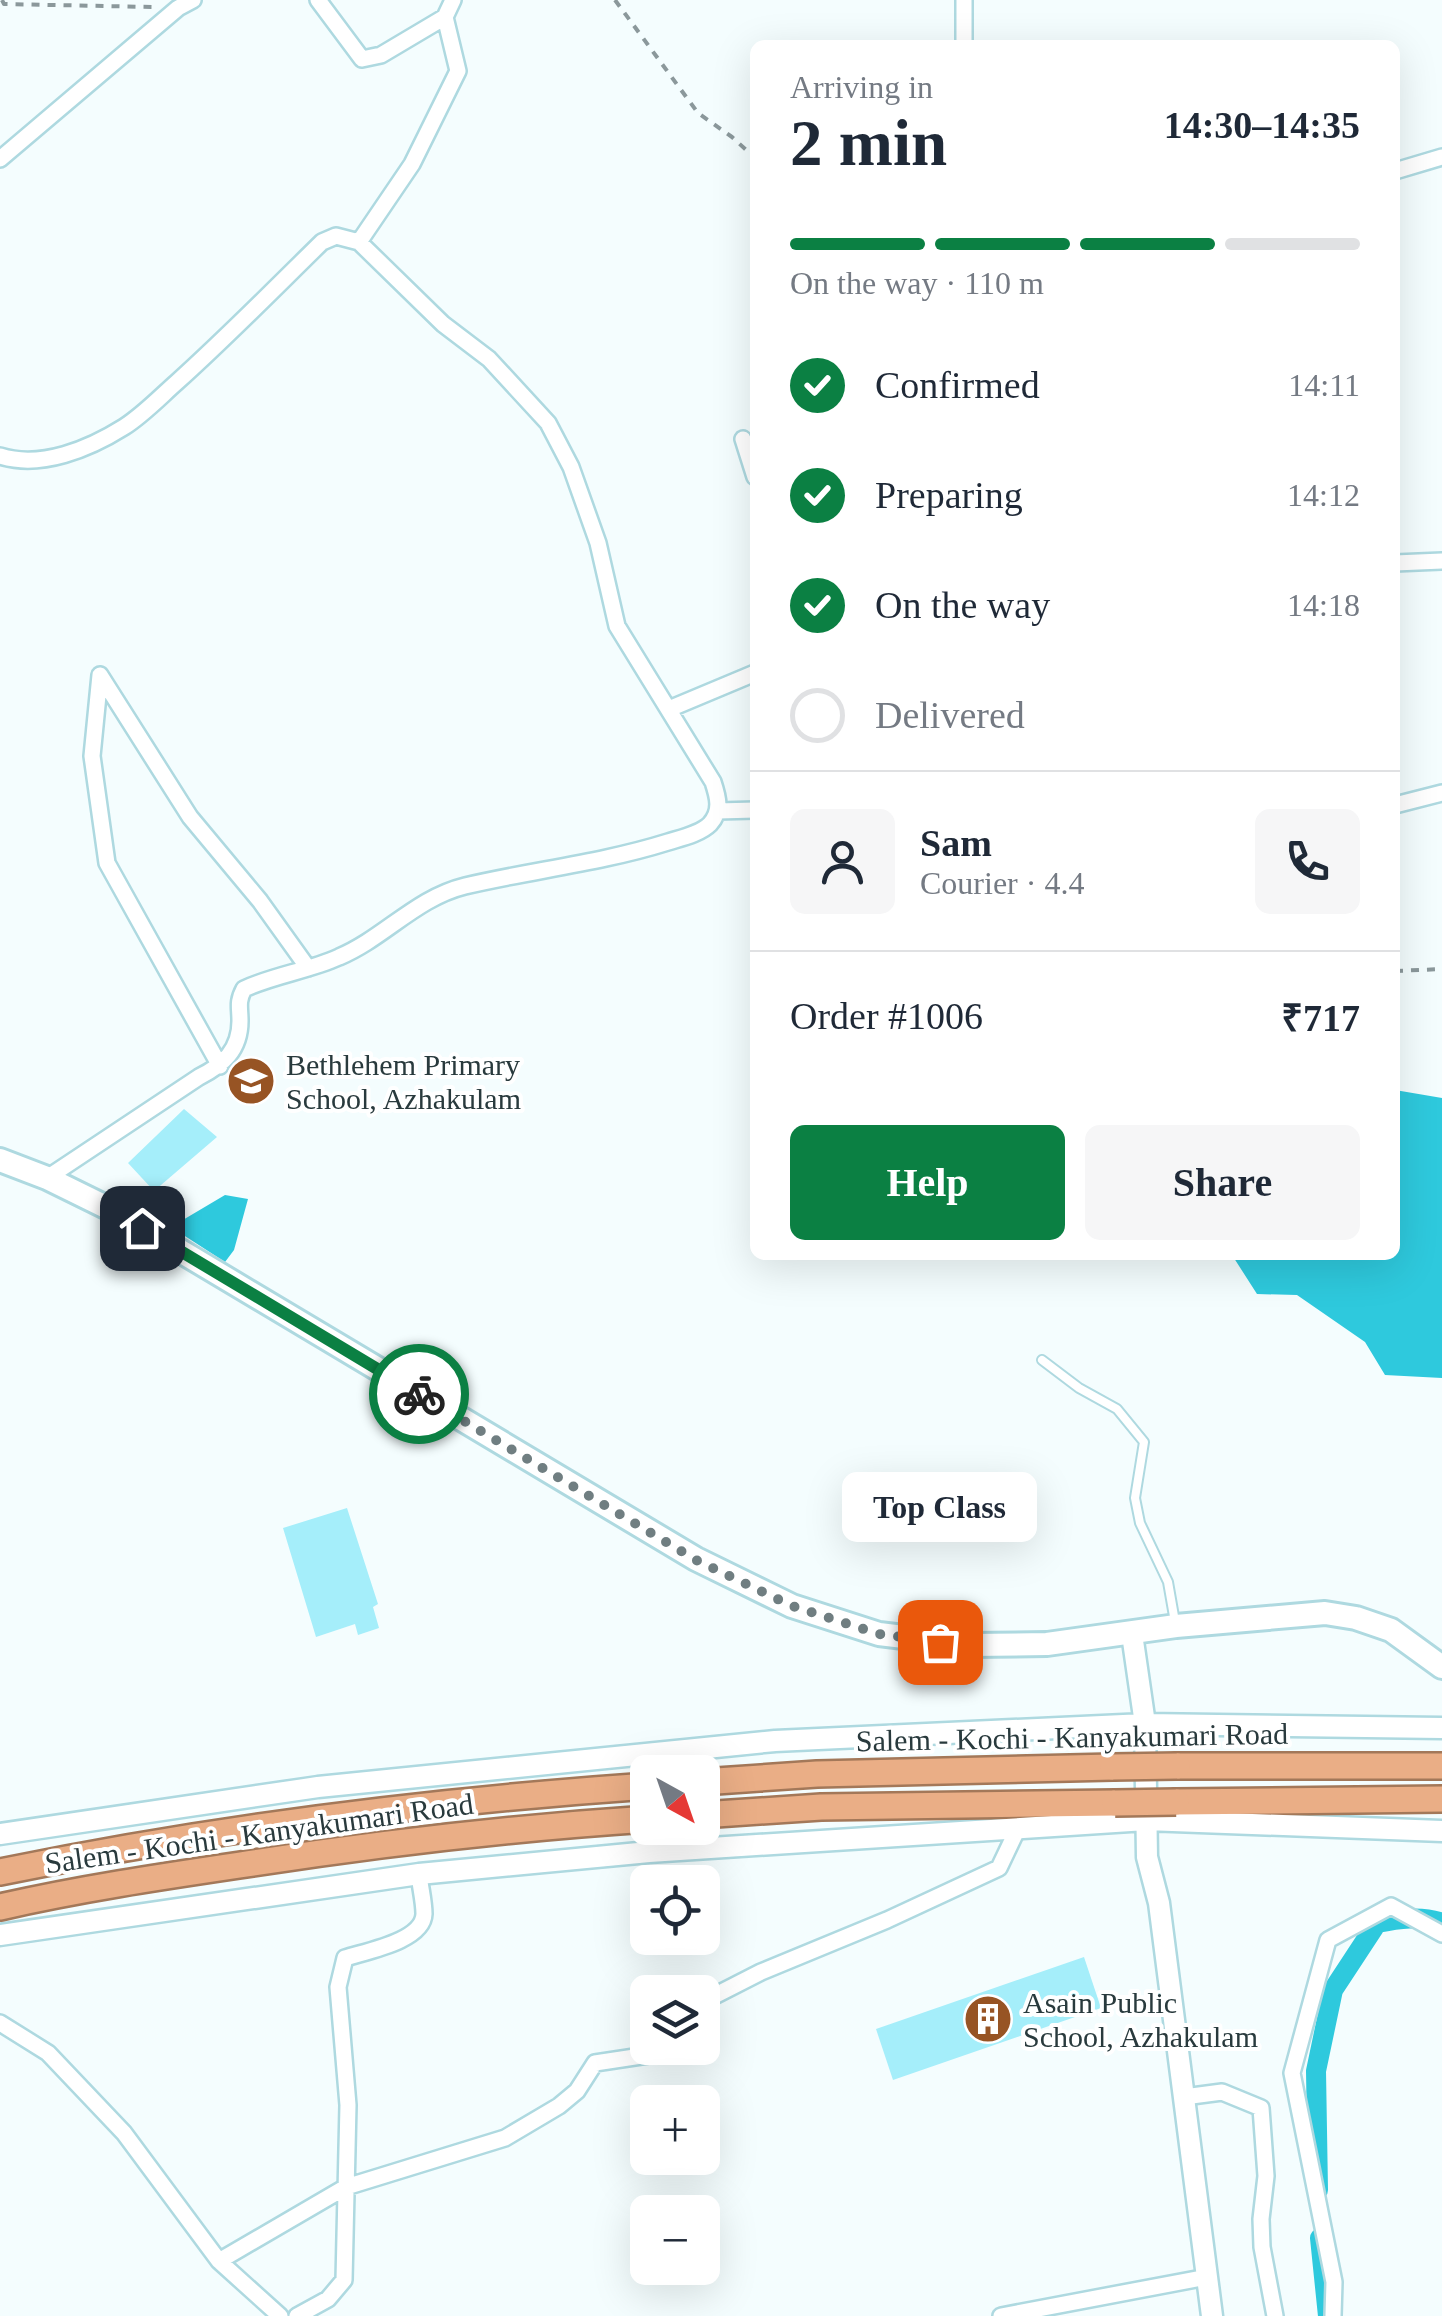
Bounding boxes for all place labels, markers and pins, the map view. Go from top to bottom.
place label: Bethlehem Primary School, Azhakulam [286,1048,521,1115]
school or university icon: Bethlehem Primary School, Azhakulam [225,1055,277,1107]
pin [100,1186,185,1271]
callout: Top Class [842,1472,1038,1542]
pin [898,1600,983,1685]
place label: Asain Public School, Azhakulam [1023,1986,1258,2053]
building icon: Asain Public School, Azhakulam [962,1993,1014,2045]

